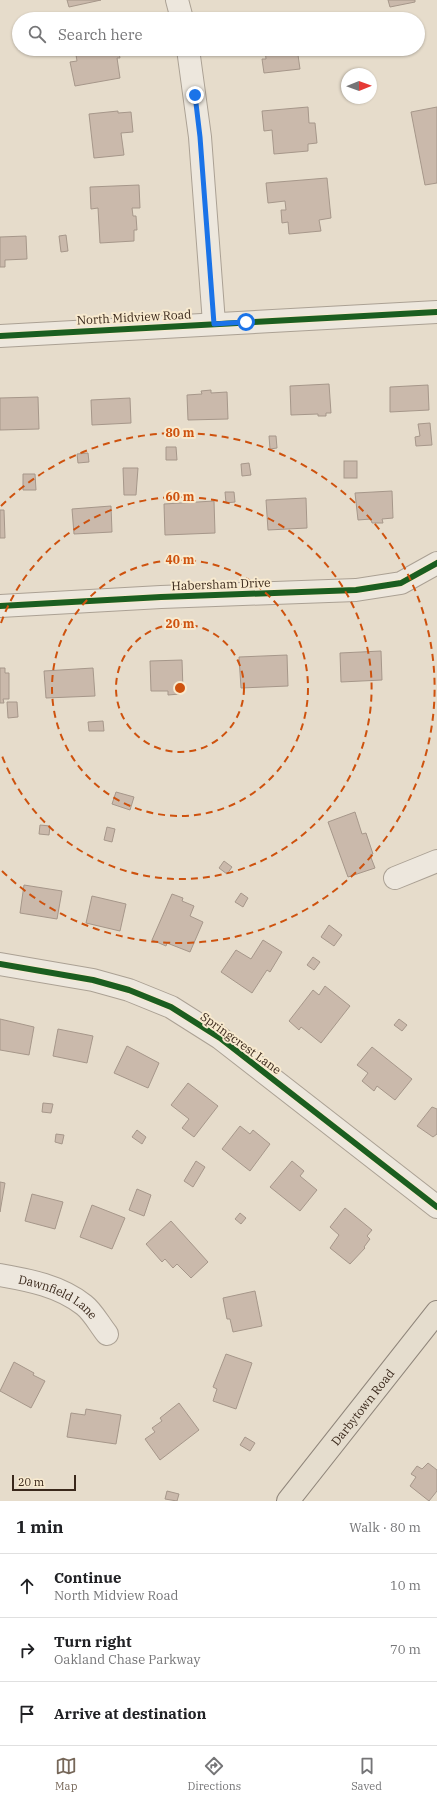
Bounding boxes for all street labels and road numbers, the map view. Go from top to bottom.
street label: North Midview Road [76,307,192,327]
street label: Habersham Drive [171,575,271,593]
street label: Springcrest Lane [198,1009,284,1077]
street label: Dawnfield Lane [17,1271,101,1322]
street label: Darbytown Road [328,1365,397,1448]

